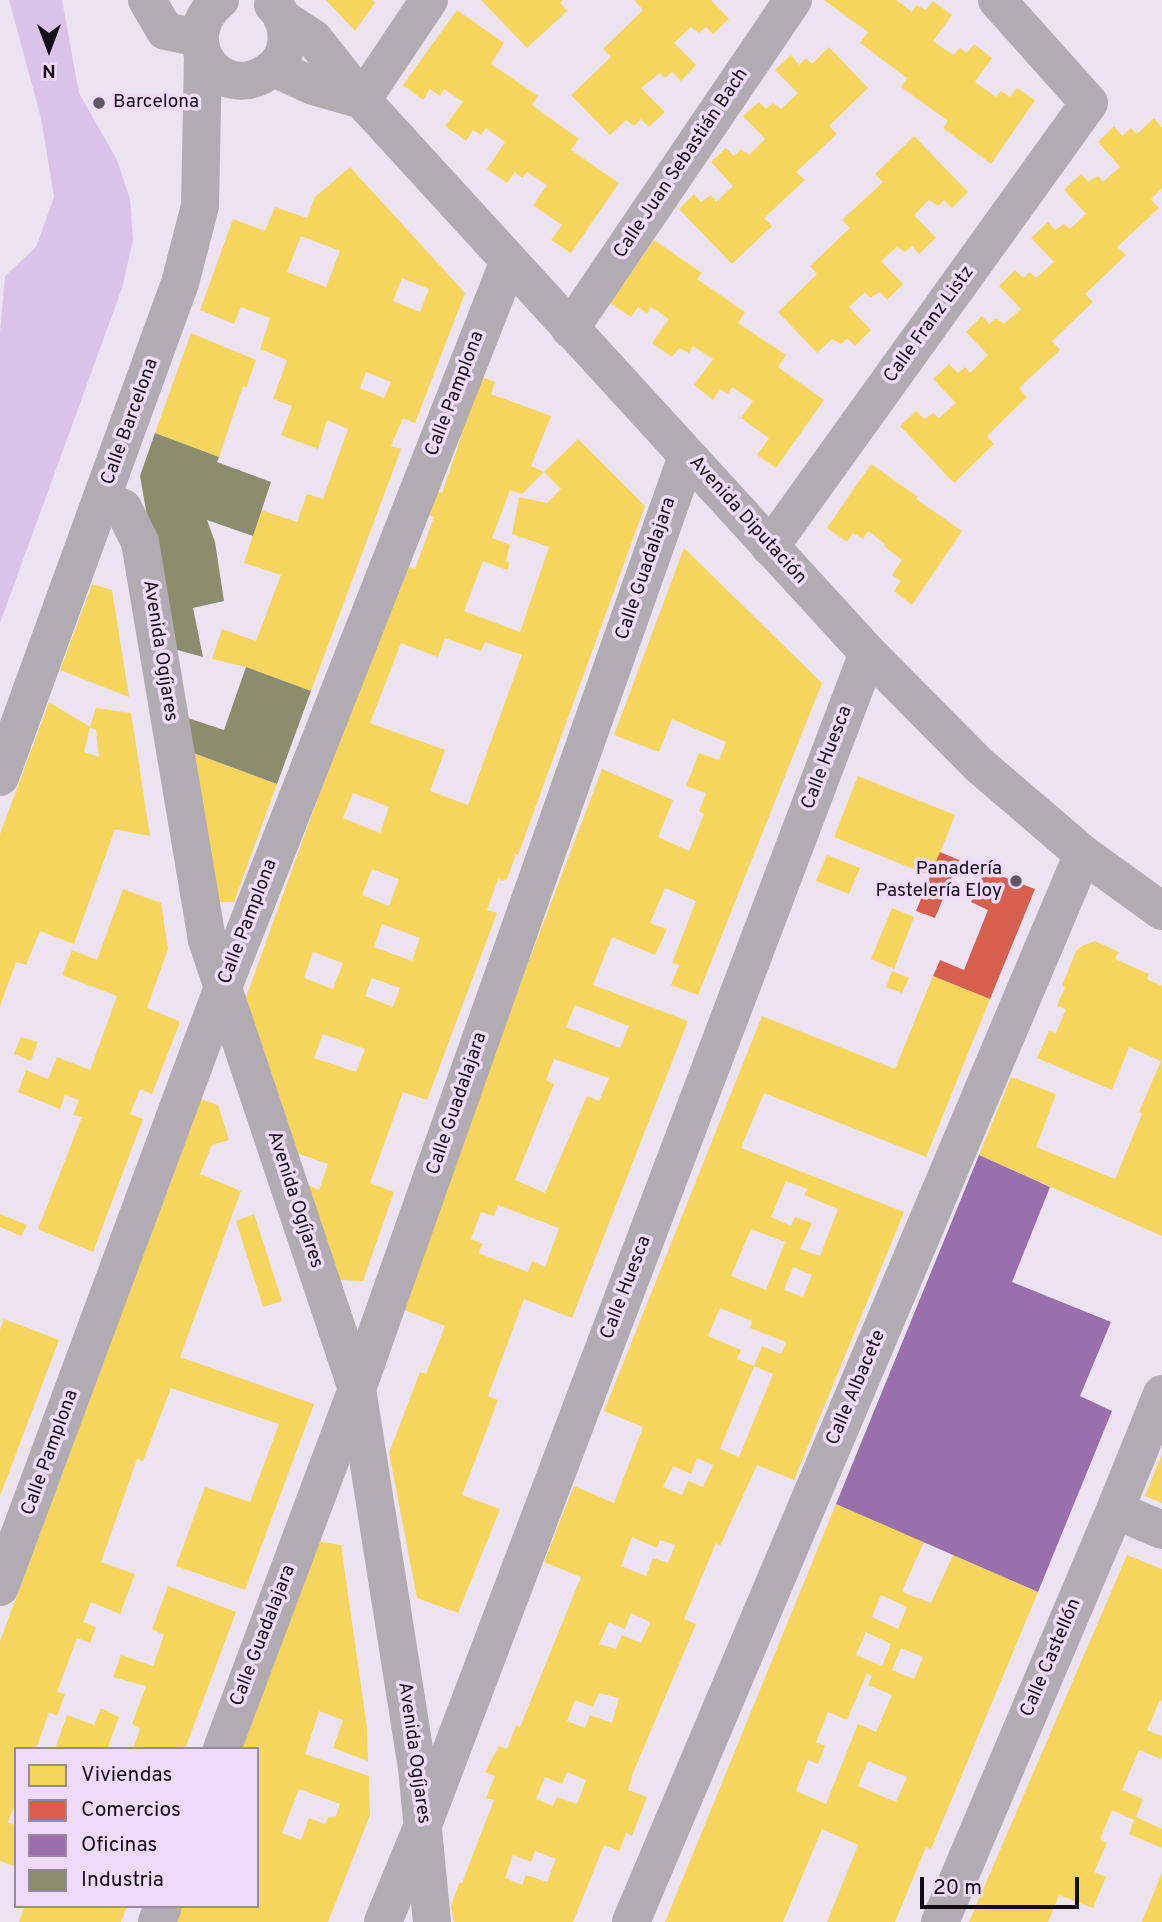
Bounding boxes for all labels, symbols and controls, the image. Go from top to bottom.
north arrow [14,14,84,84]
text: N [42,58,56,82]
street label: Calle Juan Sebastián Bach [610,65,754,263]
place label: Barcelona [113,92,199,114]
marker: Barcelona [91,95,107,111]
street label: Calle Franz Listz [880,262,980,388]
street label: Calle Pamplona [422,328,490,460]
street label: Calle Barcelona [98,356,164,488]
street label: Avenida Diputación [683,452,811,590]
street label: Calle Guadalajara [612,495,682,643]
street label: Avenida Ogíjares [137,579,181,723]
street label: Calle Huesca [798,703,858,813]
street label: Calle Pamplona [215,856,283,988]
place label: Panadería Pastelería Eloy [875,859,1002,903]
marker: Panadería Pastelería Eloy [1008,873,1024,889]
street label: Calle Guadalajara [423,1030,493,1178]
street label: Avenida Ogíjares [261,1129,327,1271]
street label: Calle Huesca [597,1233,657,1343]
street label: Calle Albacete [822,1327,892,1449]
street label: Calle Pamplona [18,1387,84,1519]
street label: Calle Guadalajara [227,1562,301,1710]
street label: Calle Castellón [1017,1595,1087,1721]
street label: Avenida Ogíjares [392,1681,434,1825]
legend [14,1747,259,1908]
text: Viviendas [81,1762,172,1789]
text: Comercios [81,1797,181,1824]
text: Oficinas [81,1832,157,1859]
scale bar [924,1862,1083,1906]
text: Industria [81,1867,164,1894]
text: 20 m [933,1875,982,1902]

